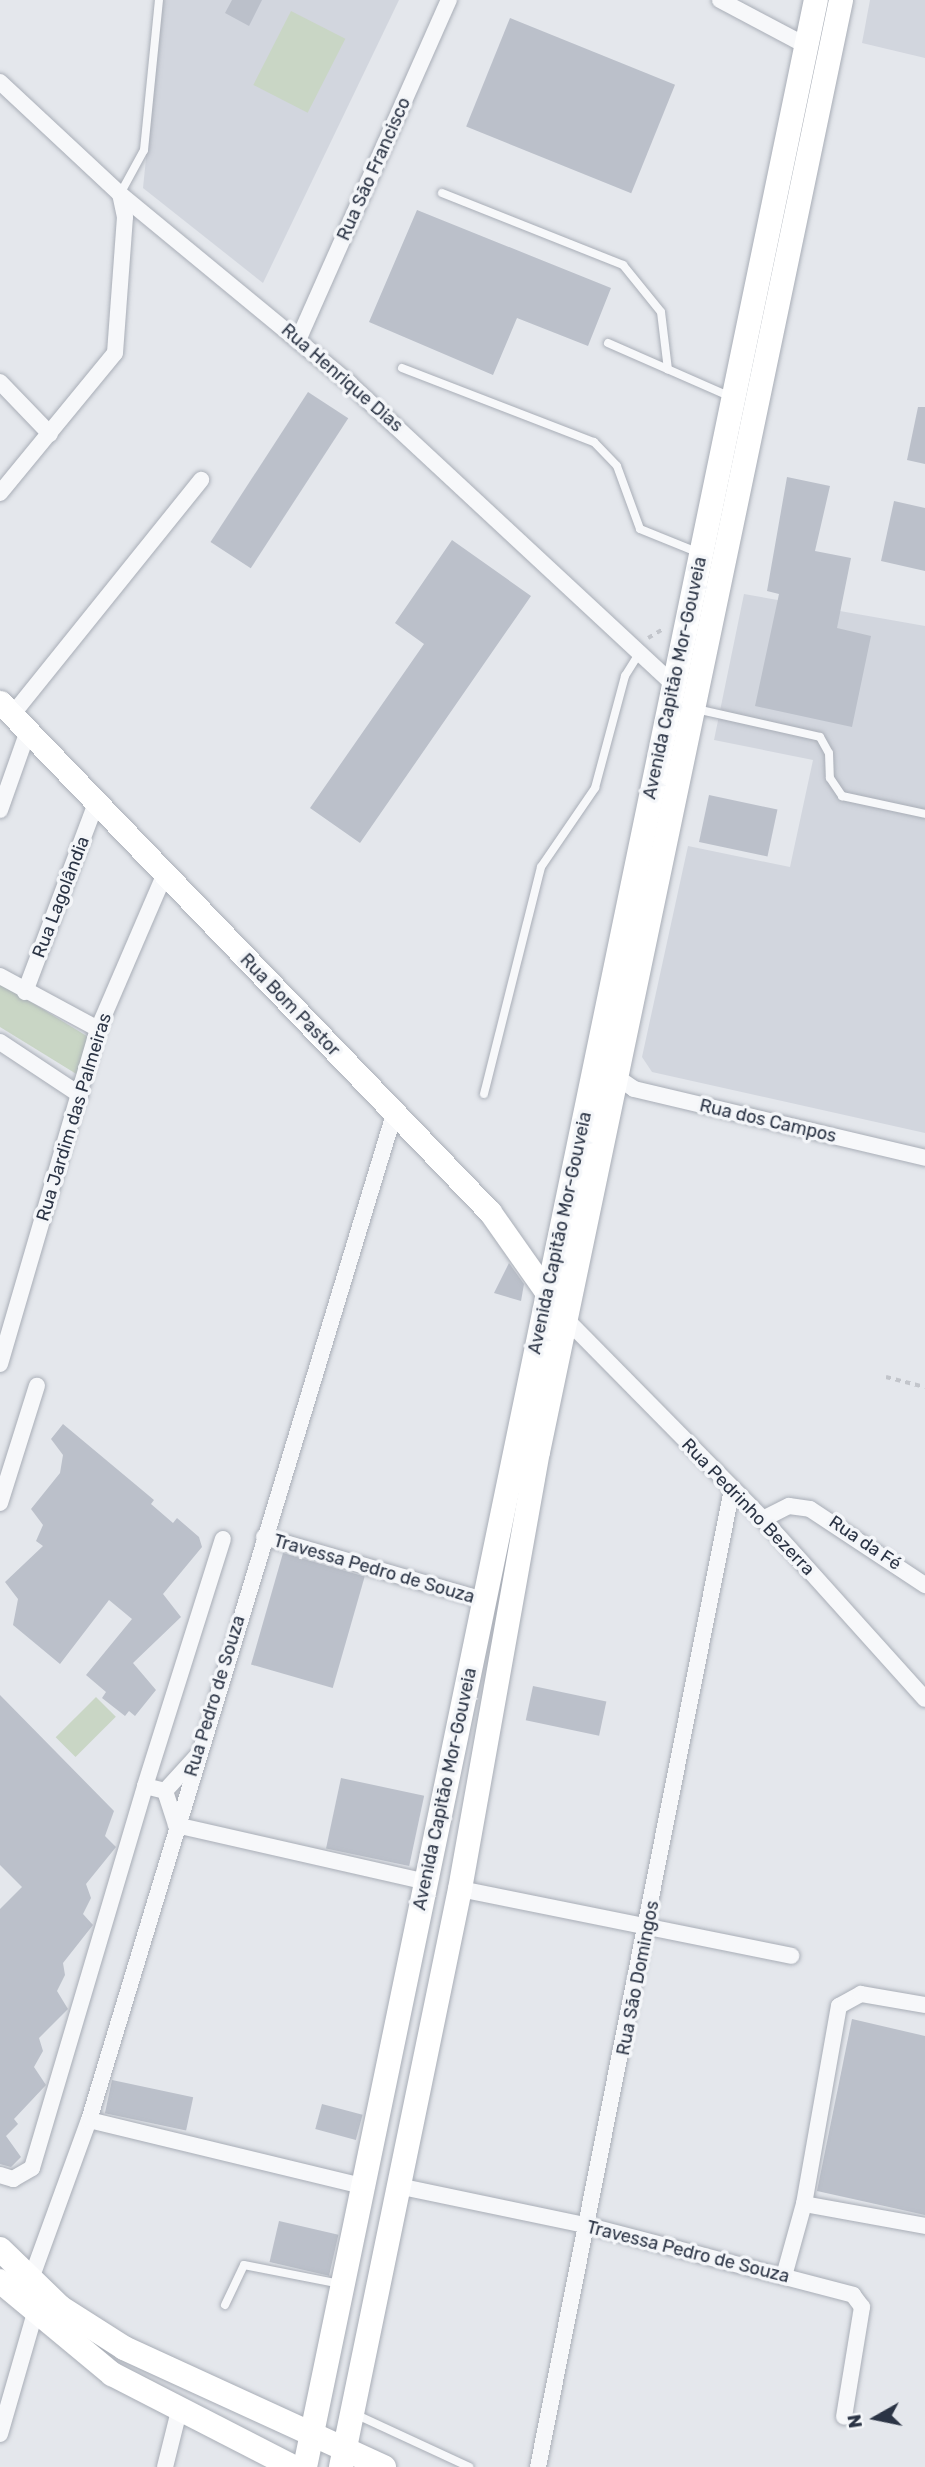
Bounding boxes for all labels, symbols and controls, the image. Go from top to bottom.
street label: Rua São Francisco [333,94,415,244]
street label: Rua Henrique Dias [277,319,407,437]
street label: Avenida Capitão Mor-Gouveia [639,555,711,801]
street label: Rua Lagolândia [28,833,94,961]
street label: Rua Bom Pastor [236,949,344,1061]
street label: Rua Jardim das Palmeiras [32,1010,116,1224]
street label: Rua dos Campos [697,1095,839,1147]
street label: Avenida Capitão Mor-Gouveia [524,1110,596,1356]
street label: Rua Pedrinho Bezerra [677,1434,819,1580]
street label: Rua da Fé [825,1511,905,1575]
street label: Travessa Pedro de Souza [271,1530,477,1608]
street label: Rua Pedro de Souza [180,1613,250,1779]
street label: Avenida Capitão Mor-Gouveia [409,1666,481,1912]
street label: Rua São Domingos [612,1899,664,2057]
street label: Travessa Pedro de Souza [584,2216,792,2288]
north arrow [841,2383,911,2453]
text: N [842,2413,867,2430]

